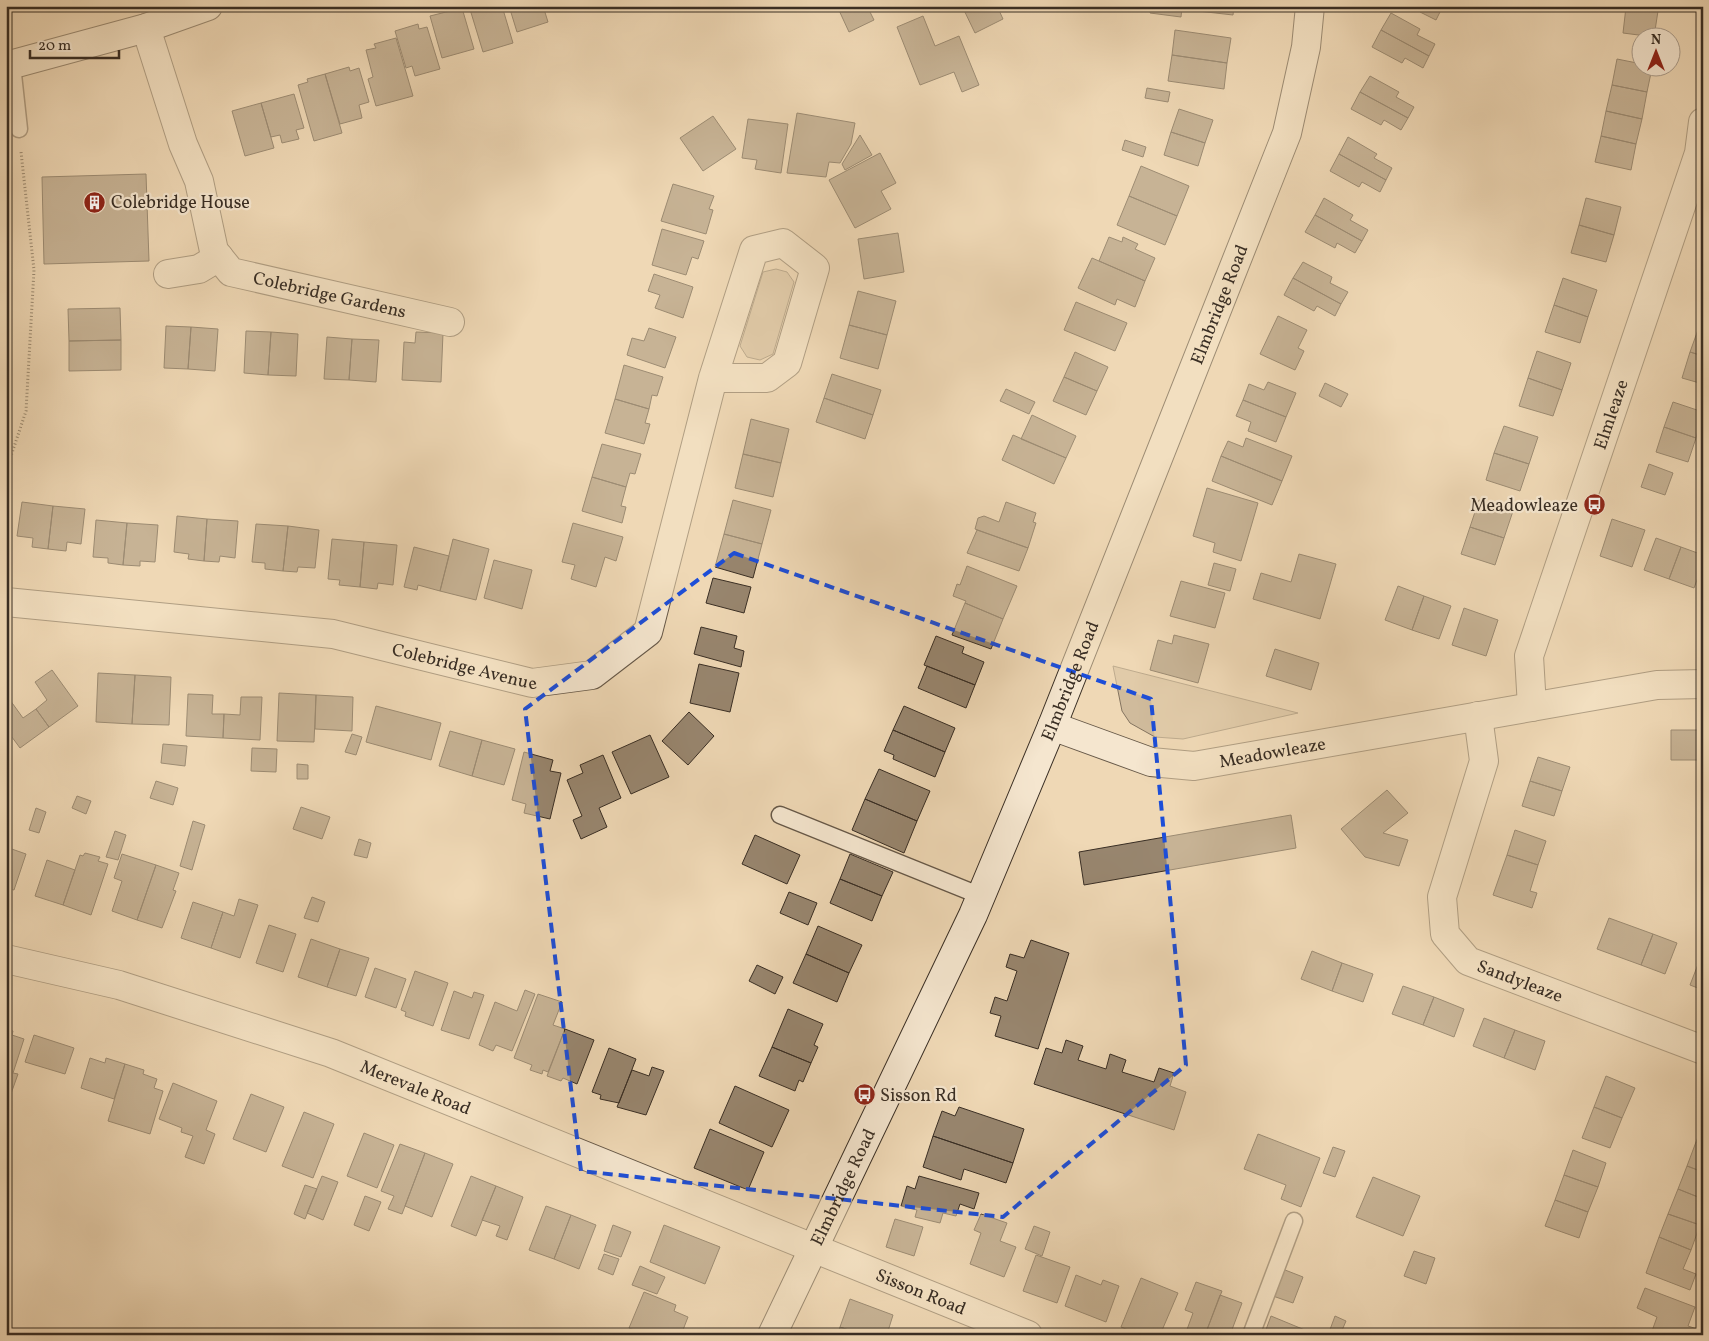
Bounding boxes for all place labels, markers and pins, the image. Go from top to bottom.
building icon: Colebridge House [83,190,107,214]
place label: Colebridge House [111,191,250,216]
bus stop icon: Meadowleaze [1582,493,1606,517]
place label: Meadowleaze [1470,494,1578,519]
bus stop icon: Sisson Rd [852,1083,876,1107]
place label: Sisson Rd [880,1084,957,1109]

